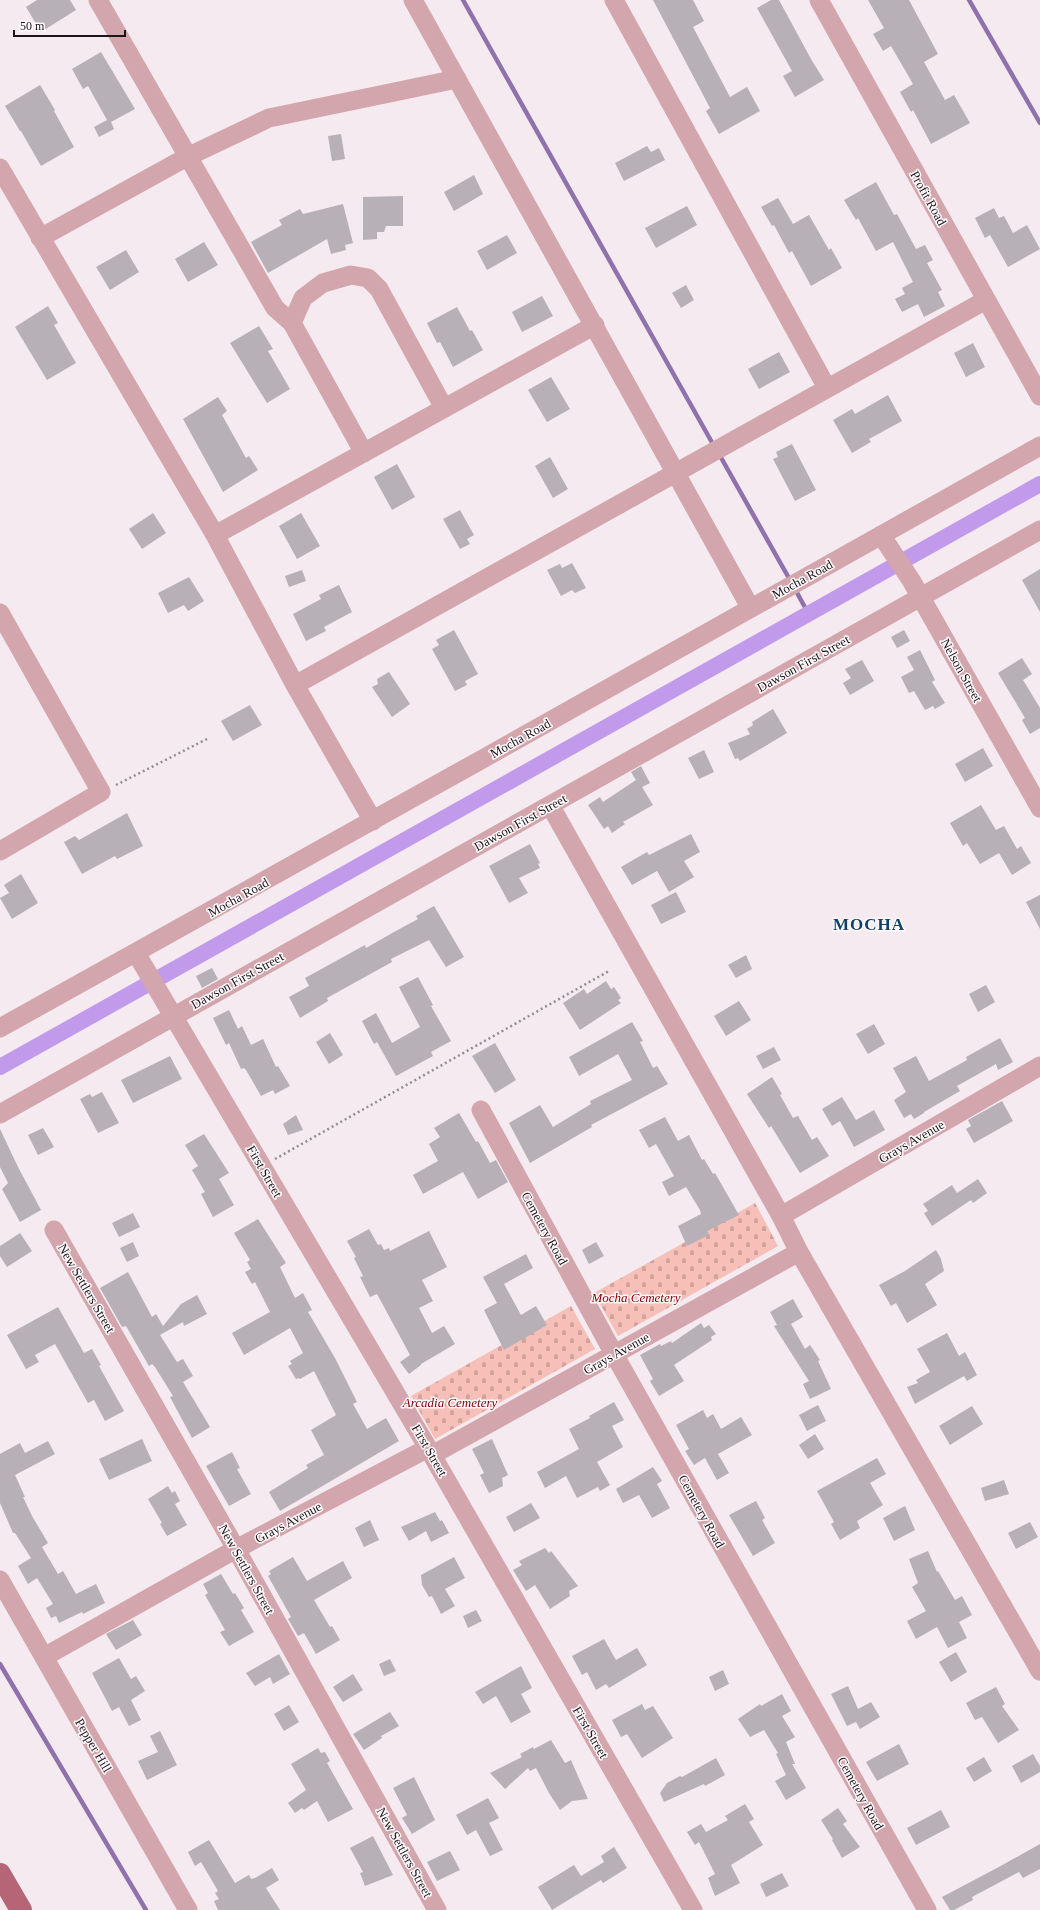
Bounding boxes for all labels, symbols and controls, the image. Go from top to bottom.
scale bar [14,12,125,38]
text: 50 m [20,19,45,33]
street label: Profit Road [907,168,950,229]
street label: Mocha Road [769,556,836,602]
street label: Dawson First Street [754,632,852,695]
street label: Nelson Street [938,636,985,705]
street label: Mocha Road [487,715,554,761]
street label: Dawson First Street [471,791,569,854]
street label: Mocha Road [205,874,272,920]
district label: MOCHA [833,915,905,934]
street label: Dawson First Street [188,949,286,1012]
street label: Grays Avenue [876,1117,947,1166]
street label: First Street [244,1143,286,1200]
street label: Cemetery Road [518,1189,571,1268]
street label: New Settlers Street [55,1241,118,1336]
park label: Mocha Cemetery [590,1290,681,1305]
street label: Grays Avenue [581,1329,652,1378]
park label: Arcadia Cemetery [402,1395,497,1410]
street label: First Street [409,1422,451,1479]
street label: Cemetery Road [675,1472,728,1551]
street label: Grays Avenue [252,1499,324,1546]
street label: New Settlers Street [216,1522,278,1617]
street label: First Street [570,1704,612,1761]
street label: Pepper Hill [72,1716,115,1775]
street label: Cemetery Road [834,1754,887,1833]
street label: New Settlers Street [374,1805,436,1900]

